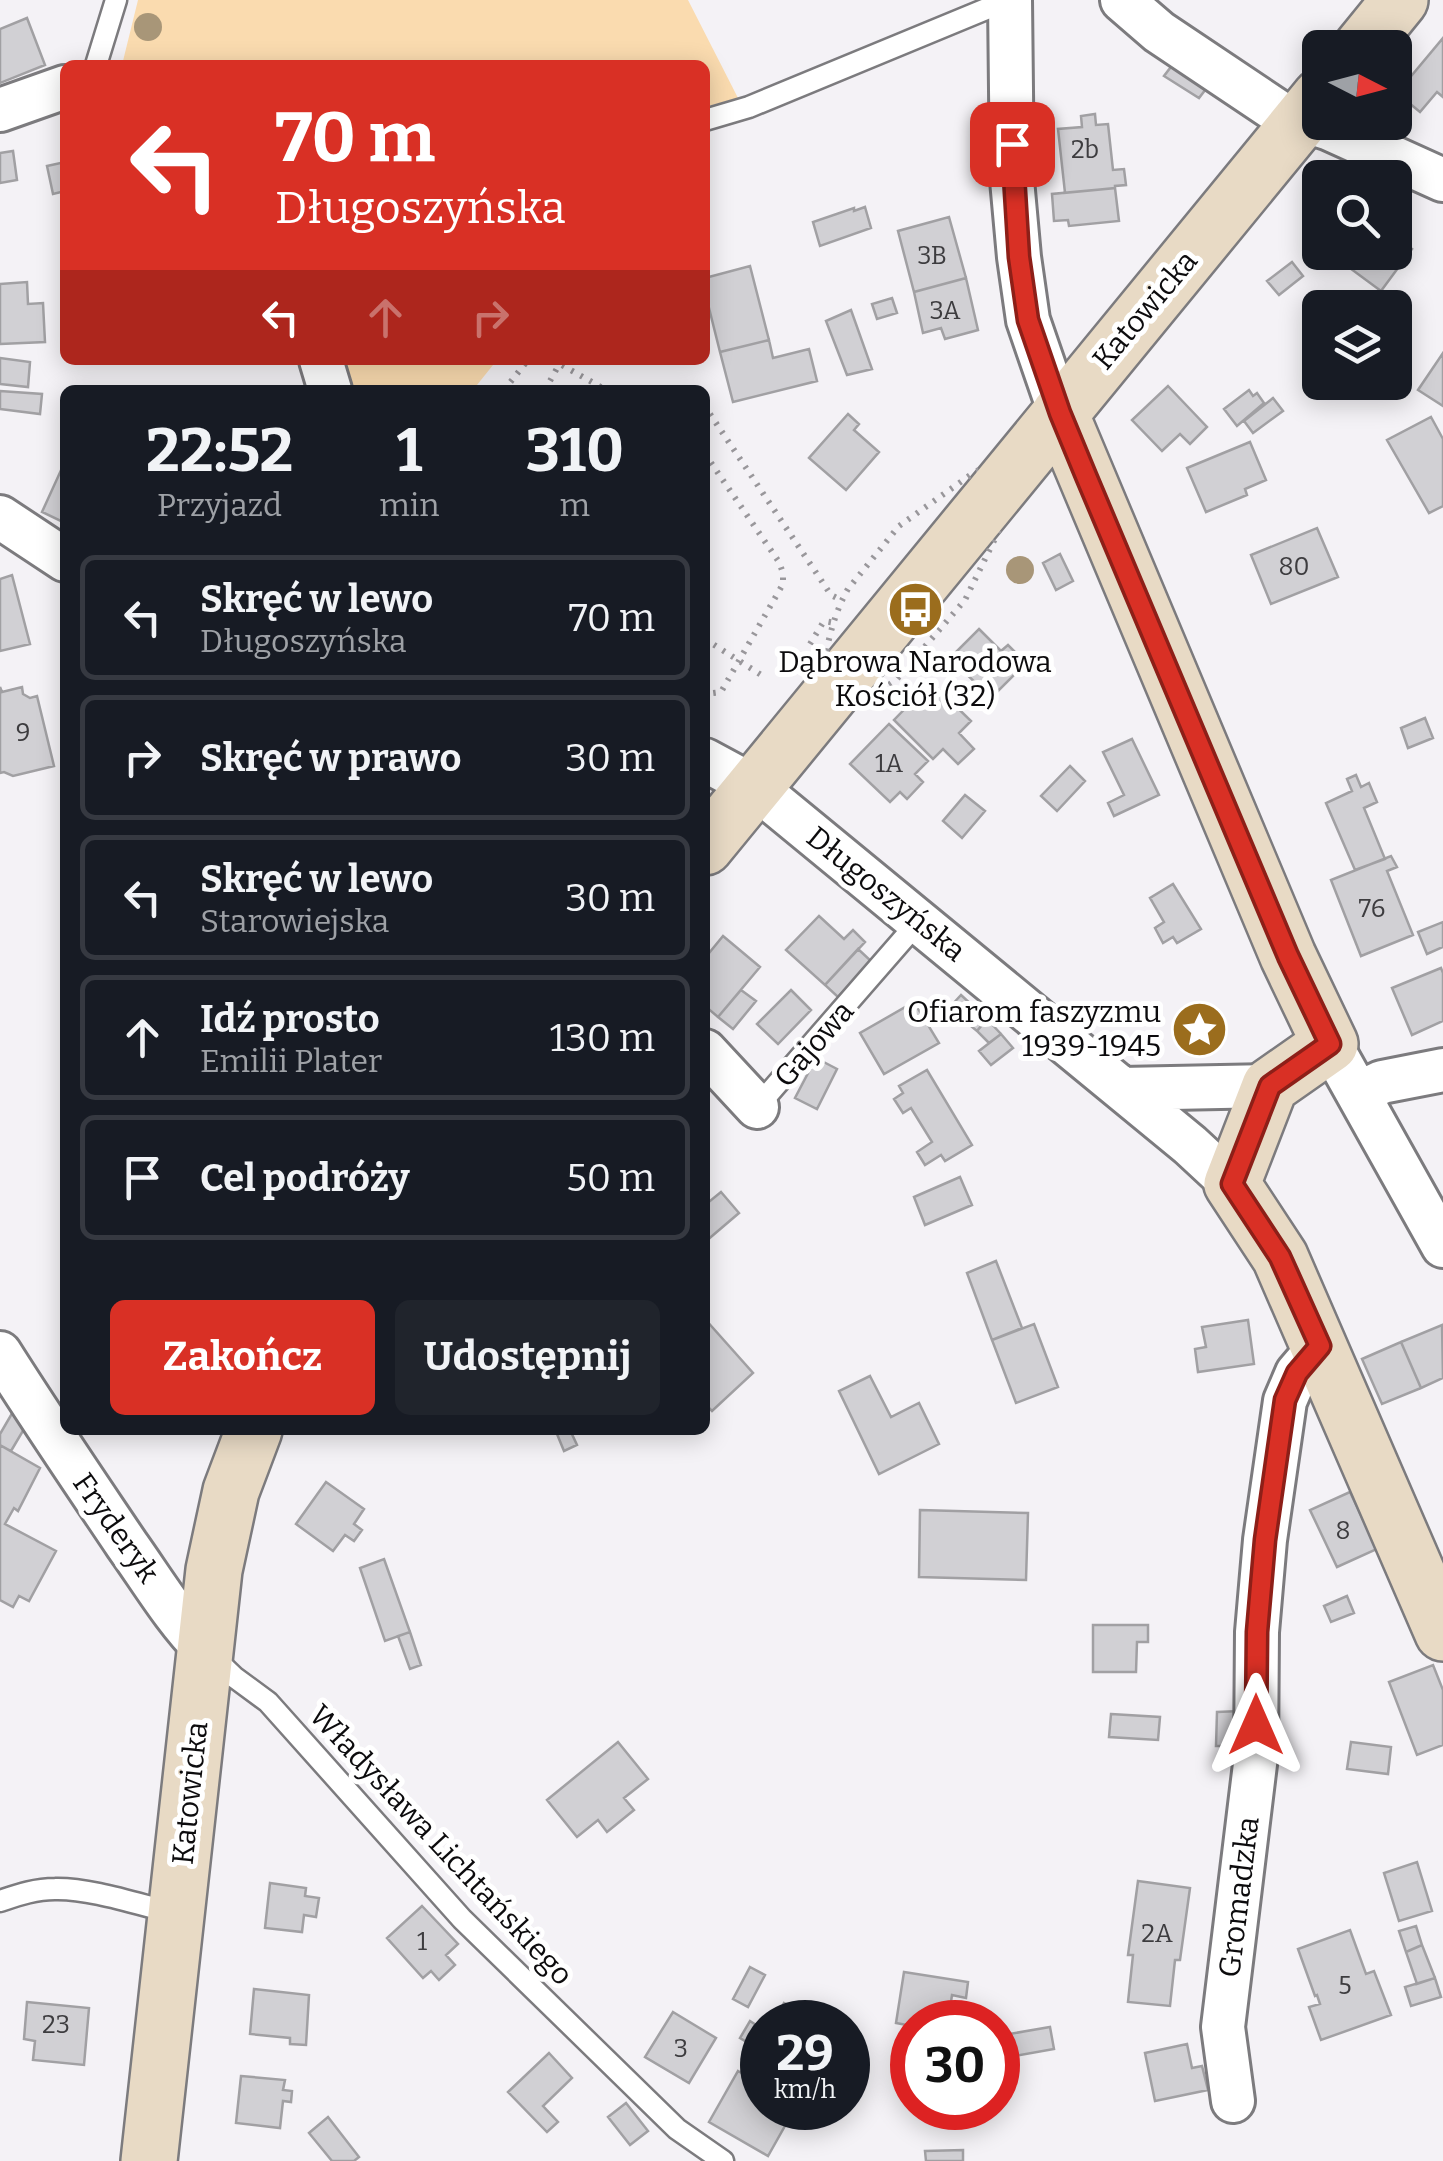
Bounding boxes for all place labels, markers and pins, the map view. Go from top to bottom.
pin [970,102,1055,187]
bus stop icon: Dąbrowa Narodowa Kościół (32) [885,579,945,639]
place label: Dąbrowa Narodowa Kościół (32) [778,644,1052,714]
place label: Ofiarom faszyzmu 1939-1945 [907,994,1161,1064]
place icon: Ofiarom faszyzmu 1939-1945 [1170,999,1230,1059]

